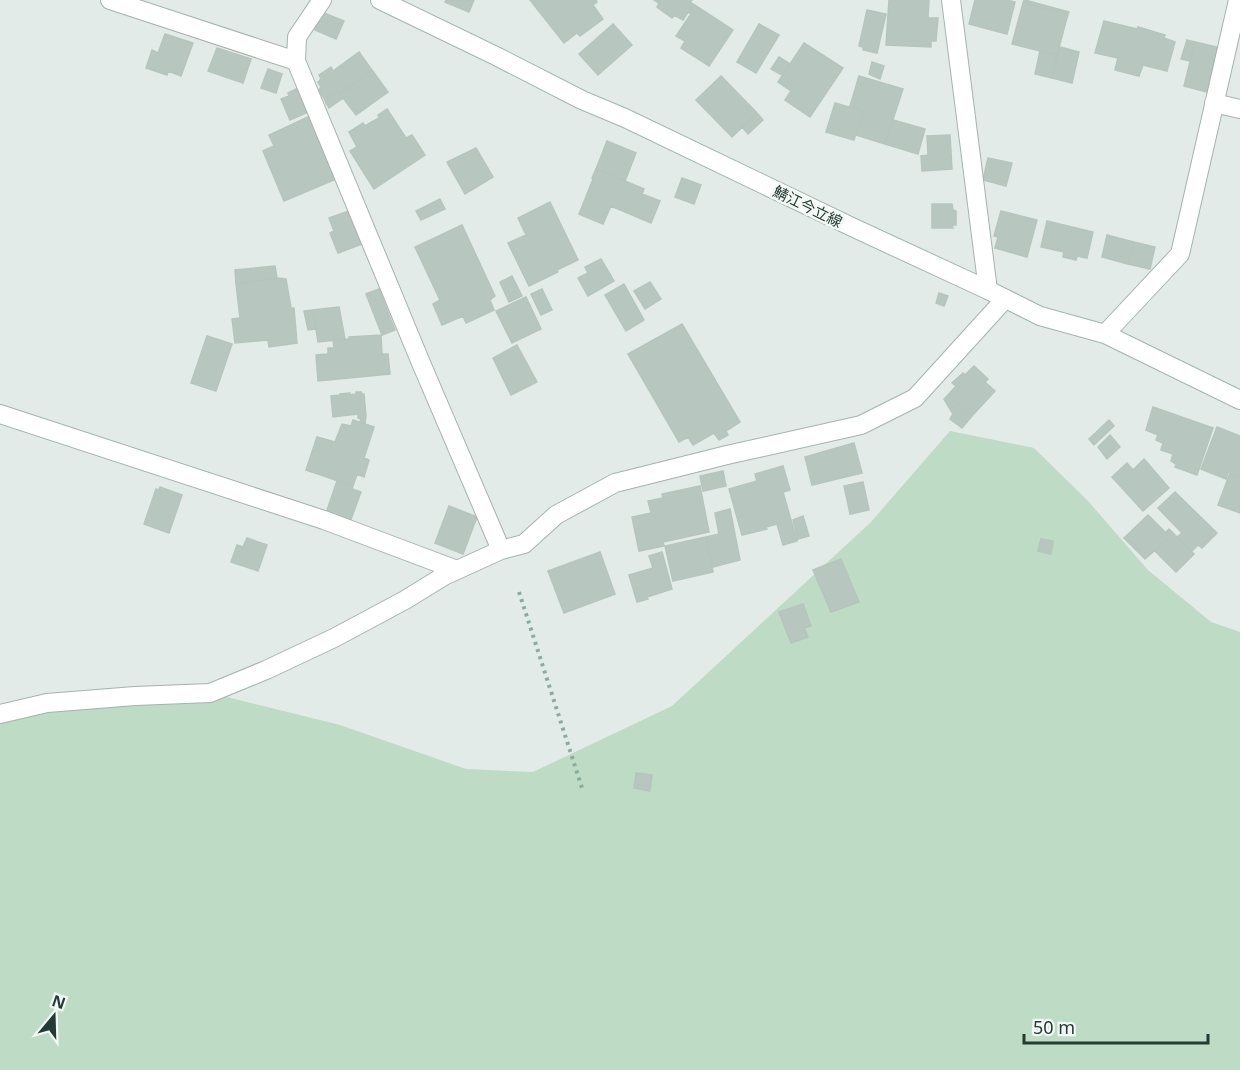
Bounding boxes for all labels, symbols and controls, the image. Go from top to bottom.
street label: 鯖江今立線 [770,181,846,231]
north arrow [24,986,84,1046]
text: N [49,989,69,1014]
scale bar [1024,1007,1208,1045]
text: 50 m [1033,1015,1075,1039]

